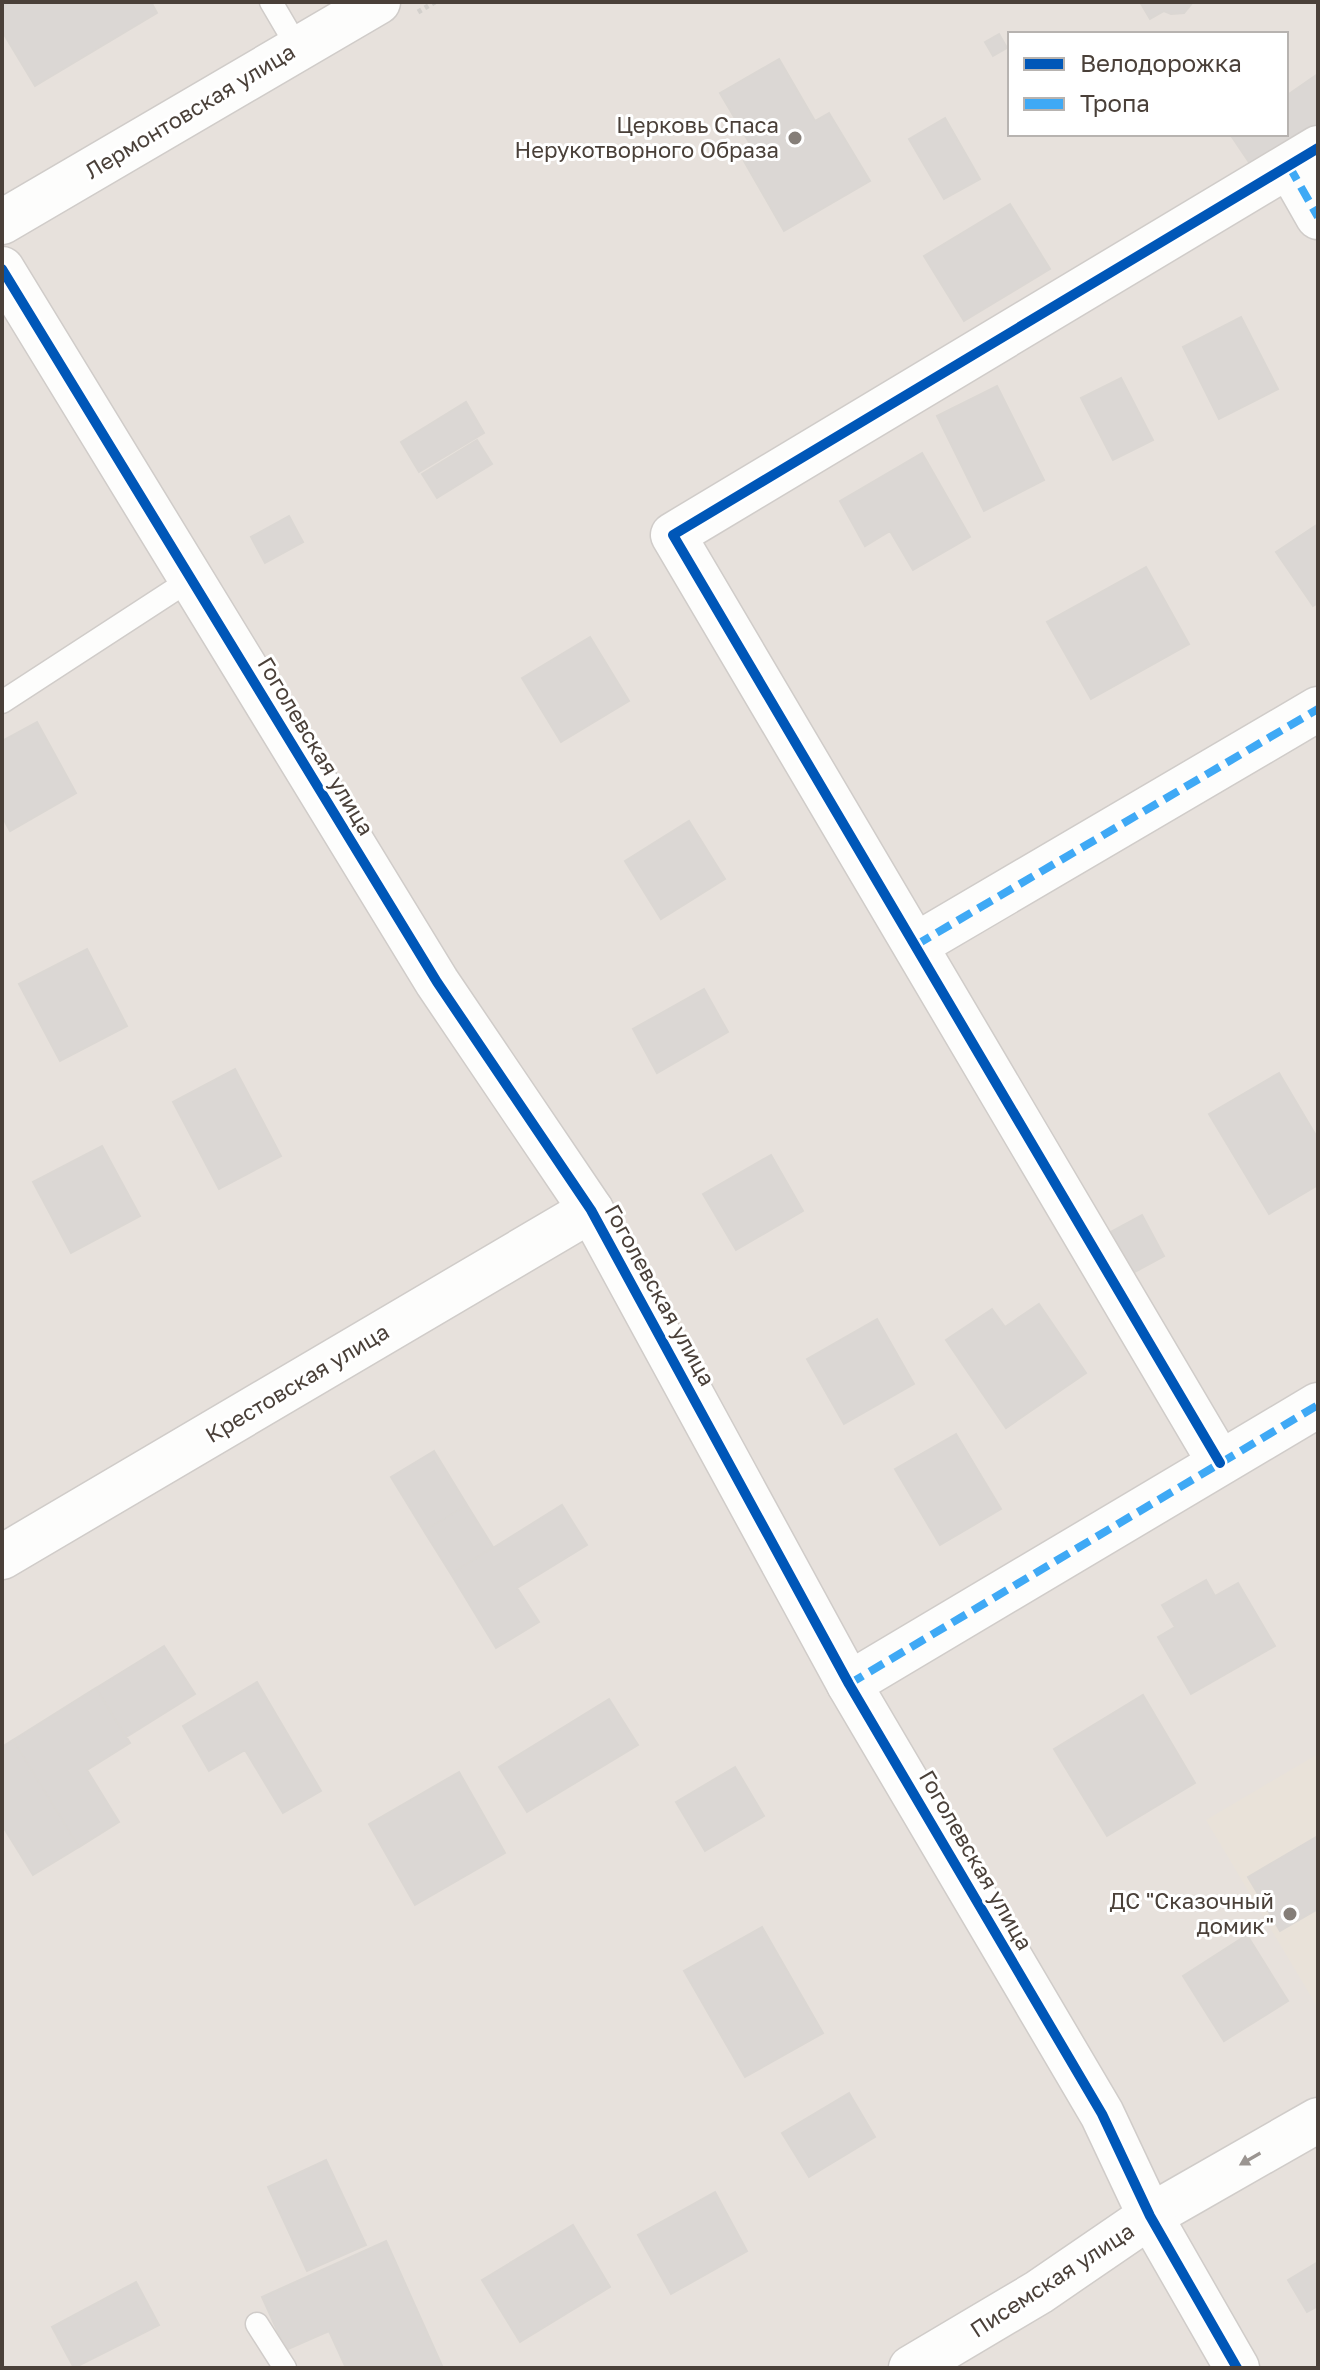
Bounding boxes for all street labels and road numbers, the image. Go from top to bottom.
street label: Лермонтовская улица [80,37,300,184]
street label: Гоголевская улица [252,652,380,840]
street label: Гоголевская улица [599,1199,722,1390]
street label: Крестовская улица [200,1317,393,1448]
street label: Гоголевская улица [914,1765,1039,1955]
street label: Писемская улица [965,2217,1139,2343]

